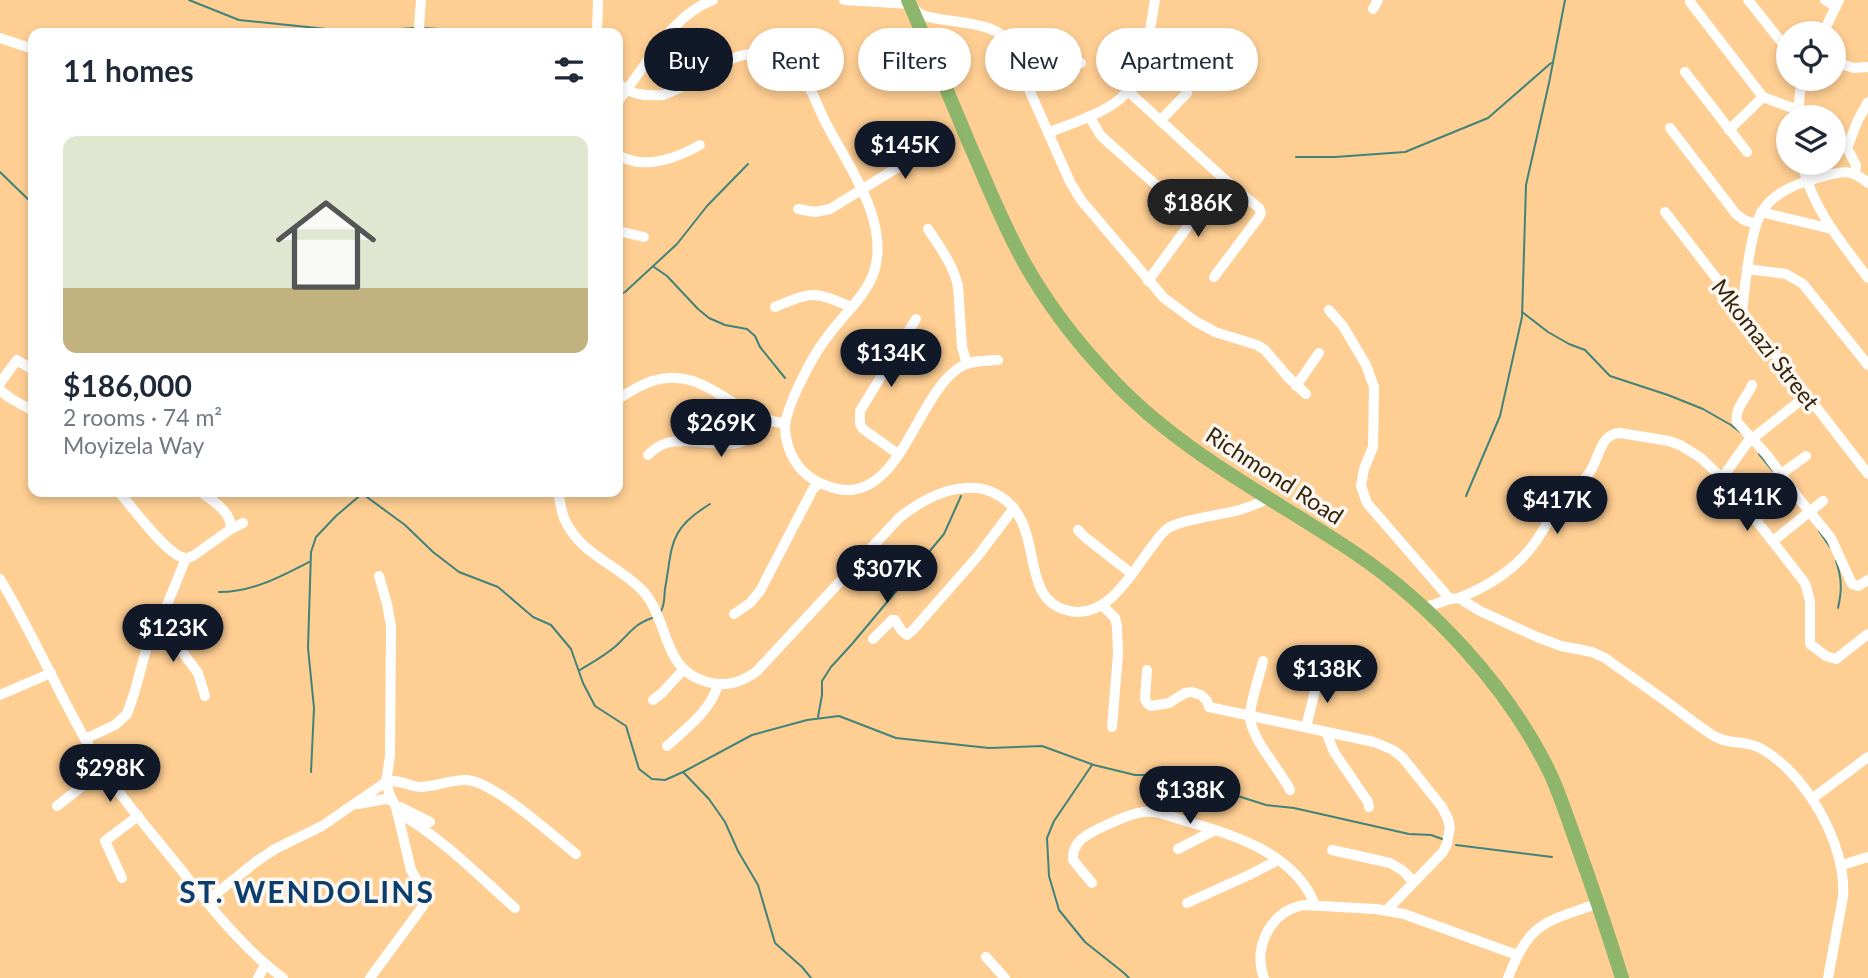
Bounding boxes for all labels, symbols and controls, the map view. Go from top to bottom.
map controls [1776,21,1846,175]
button: locate [1776,21,1846,91]
chip: Buy [644,28,733,91]
chip: Rent [747,28,844,91]
chip: Filters [858,28,971,91]
chip: New [985,28,1082,91]
chip: Apartment [1096,28,1258,91]
icon: filters [550,51,588,89]
text: 11 homes [63,52,194,88]
button: layers [1776,105,1846,175]
pin: $145K [856,122,954,181]
text: $145K [870,130,940,158]
pin: $186K [1149,180,1247,239]
icon: home [263,182,389,308]
text: $186K [1163,188,1233,216]
street label: Mkomazi Street [1706,273,1826,415]
pin: $134K [842,330,940,389]
text: $134K [856,338,926,366]
text: $186,000 [63,367,192,403]
pin: $269K [672,400,770,459]
text: 2 rooms · 74 m² [63,403,222,431]
text: $269K [686,408,756,436]
street label: Richmond Road [1201,420,1349,530]
text: Moyizela Way [63,431,204,459]
pin: $141K [1698,474,1796,533]
pin: $417K [1508,476,1606,536]
text: $141K [1712,482,1782,510]
text: $417K [1522,485,1592,513]
pin: $307K [838,546,936,605]
text: $307K [852,554,922,582]
pin: $123K [124,604,222,664]
text: $123K [138,613,208,641]
pin: $138K [1278,646,1376,705]
text: $138K [1292,654,1362,682]
pin: $298K [61,744,159,804]
text: $298K [75,753,145,781]
pin: $138K [1141,766,1239,826]
text: $138K [1155,775,1225,803]
district label: ST. WENDOLINS [179,873,435,909]

